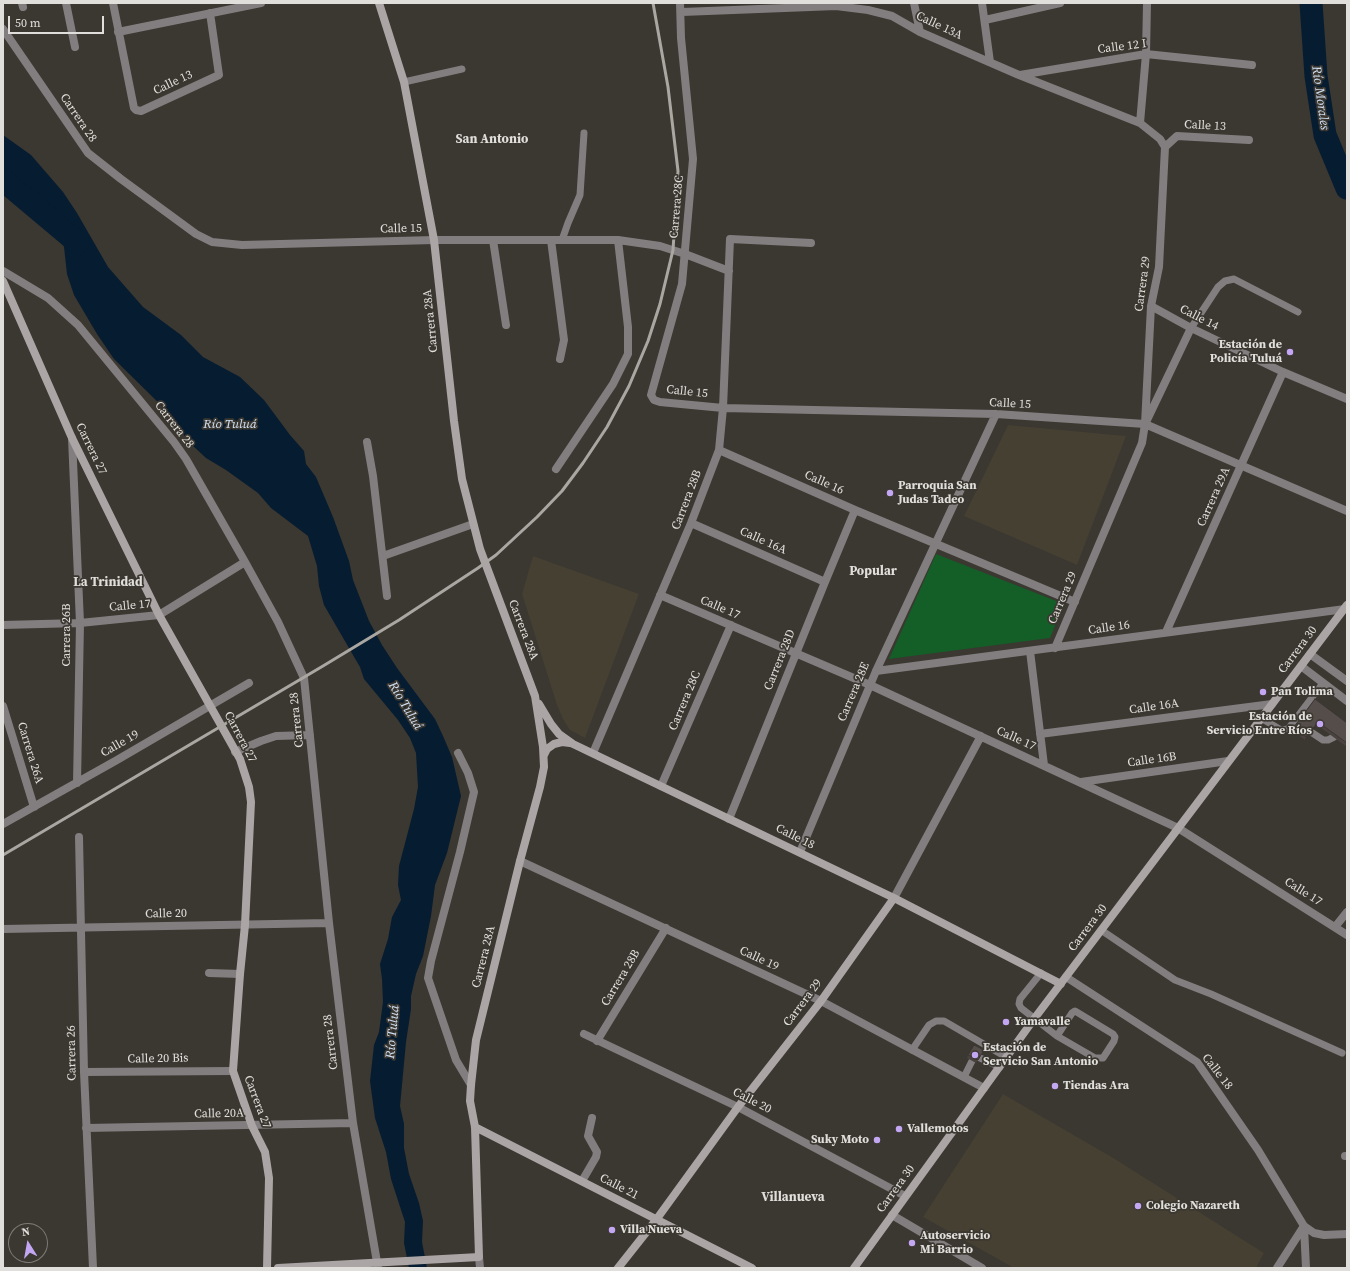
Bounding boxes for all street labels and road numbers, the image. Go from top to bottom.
street label: Calle 13A [913,9,965,43]
street label: Calle 12 I [1097,37,1147,57]
street label: Calle 13 [151,68,195,98]
street label: Carrera 28 [56,91,100,145]
street label: Calle 13 [1184,118,1226,134]
street label: Carrera 28C [667,175,687,239]
street label: Calle 15 [380,221,422,237]
street label: Carrera 29 [1132,255,1154,313]
street label: Carrera 28A [421,289,441,353]
street label: Calle 14 [1177,302,1221,334]
street label: Calle 15 [665,383,709,401]
street label: Calle 15 [989,396,1031,412]
street label: Carrera 28 [151,399,197,451]
street label: Carrera 27 [72,421,110,477]
street label: Carrera 29A [1194,465,1234,529]
street label: Carrera 28B [669,468,705,532]
street label: Calle 16 [802,468,846,498]
street label: Calle 16A [737,524,789,558]
street label: Carrera 29 [1046,570,1080,626]
street label: Calle 17 [698,593,742,623]
street label: Calle 17 [109,597,151,615]
street label: Carrera 28A [505,598,541,662]
street label: Carrera 26B [60,603,74,667]
street label: Calle 16 [1087,618,1131,638]
street label: Carrera 30 [1276,623,1320,677]
street label: Carrera 28D [761,628,799,692]
street label: Carrera 28E [835,660,873,724]
street label: Carrera 28C [666,669,704,733]
street label: Carrera 28 [287,692,307,748]
street label: Calle 16A [1128,696,1180,718]
street label: Carrera 27 [221,709,259,765]
street label: Carrera 26A [14,720,46,786]
street label: Calle 17 [994,724,1038,754]
street label: Calle 19 [98,727,142,761]
street label: Calle 16B [1127,749,1177,771]
street label: Calle 18 [773,821,817,853]
street label: Calle 17 [1281,875,1325,909]
street label: Carrera 30 [1066,901,1110,955]
street label: Calle 20 [145,906,187,922]
street label: Carrera 28A [469,924,499,990]
street label: Calle 19 [737,944,781,974]
street label: Carrera 28B [599,947,643,1009]
street label: Carrera 29 [781,976,825,1030]
street label: Carrera 28 [320,1014,342,1070]
street label: Carrera 26 [64,1025,80,1081]
street label: Calle 20 Bis [127,1051,189,1067]
street label: Calle 18 [1198,1051,1236,1093]
street label: Carrera 27 [240,1073,274,1131]
street label: Calle 20 [730,1085,774,1117]
street label: Calle 20A [194,1106,244,1122]
street label: Carrera 30 [874,1162,918,1216]
street label: Calle 21 [597,1171,641,1203]

